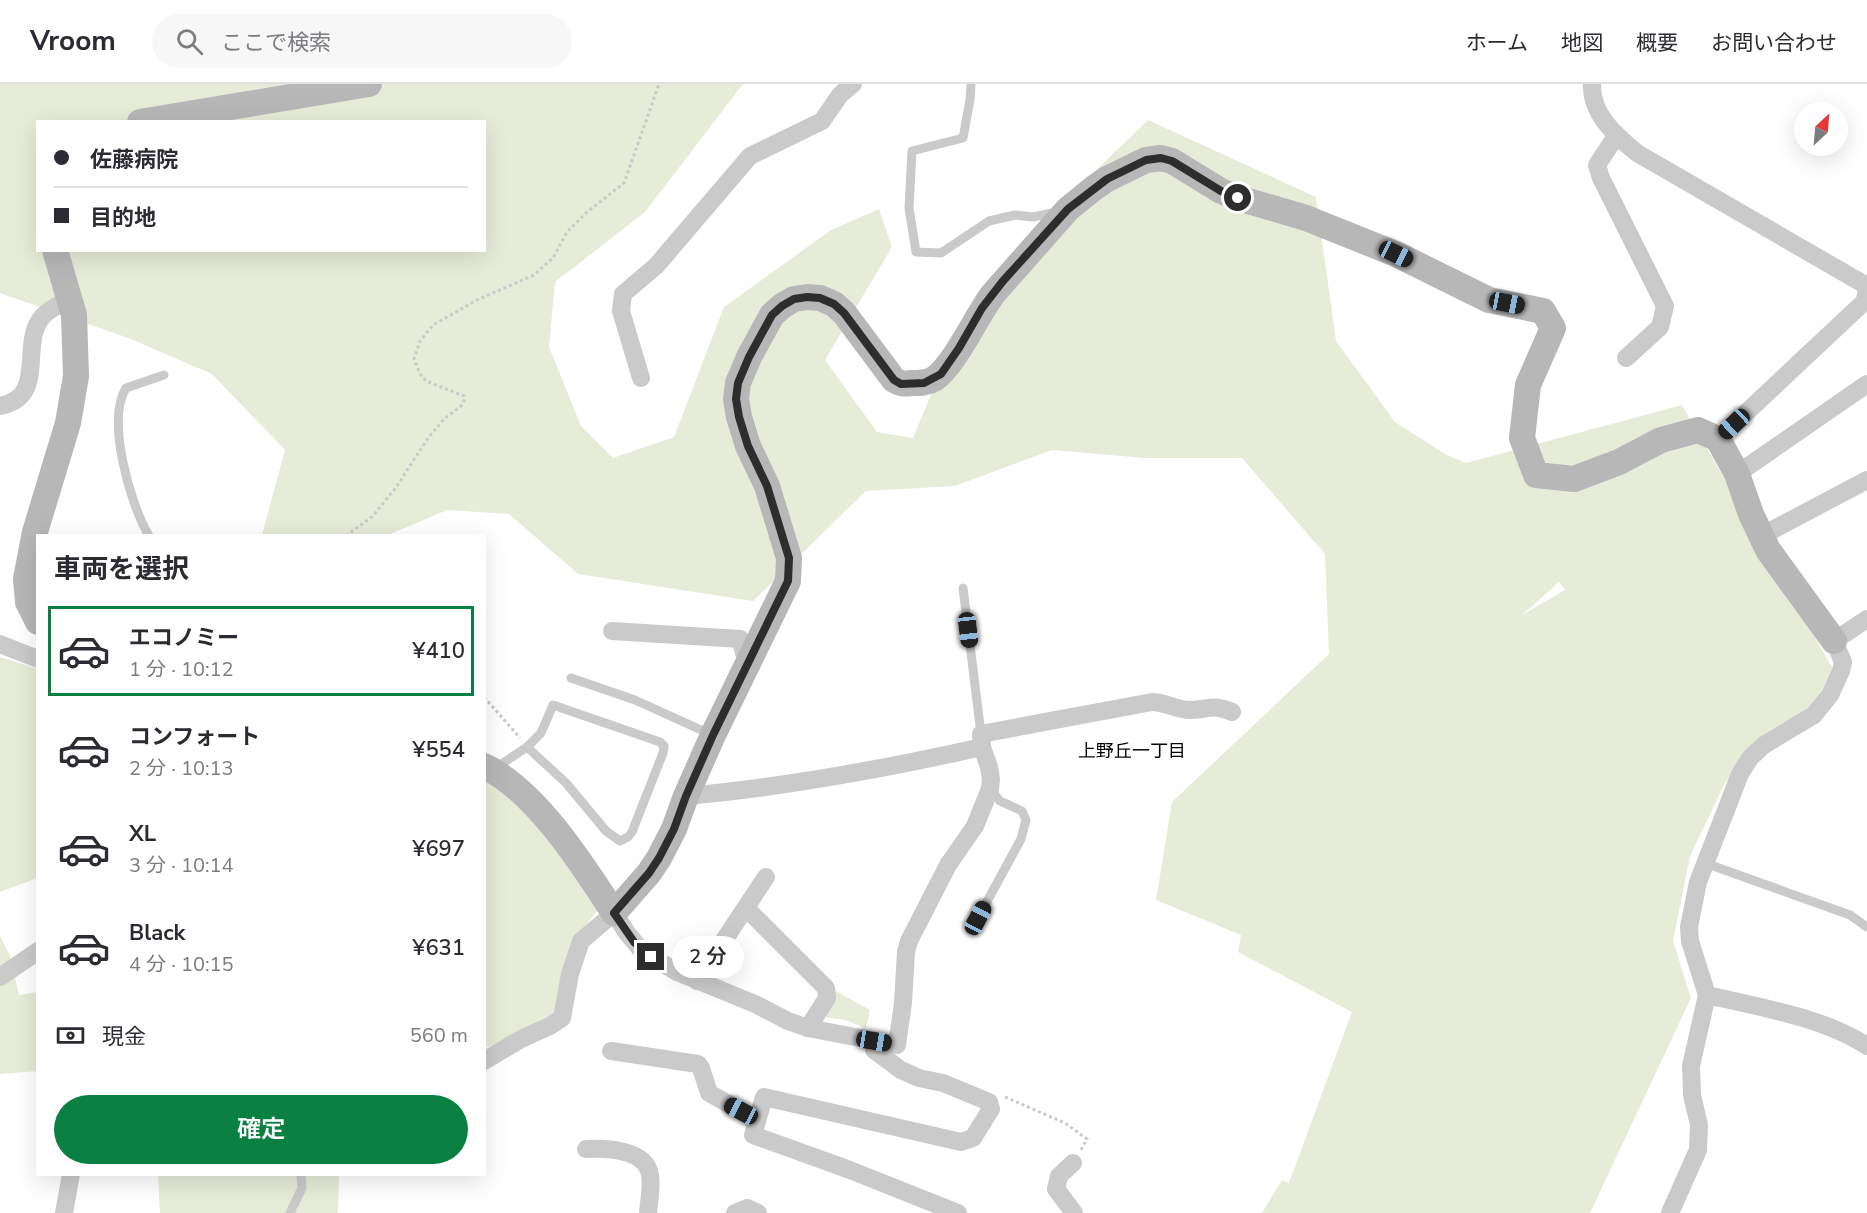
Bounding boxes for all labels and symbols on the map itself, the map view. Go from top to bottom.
north arrow [1794,102,1848,156]
route start [1224,184,1251,211]
car [1376,238,1416,270]
car [1488,291,1526,315]
car [1715,405,1753,443]
car [957,611,979,649]
district label: 上野丘一丁目 [1078,739,1186,763]
car [962,898,994,938]
callout: 2 分 [672,936,744,978]
route end [637,943,664,970]
car [855,1029,893,1053]
car [721,1095,761,1127]

